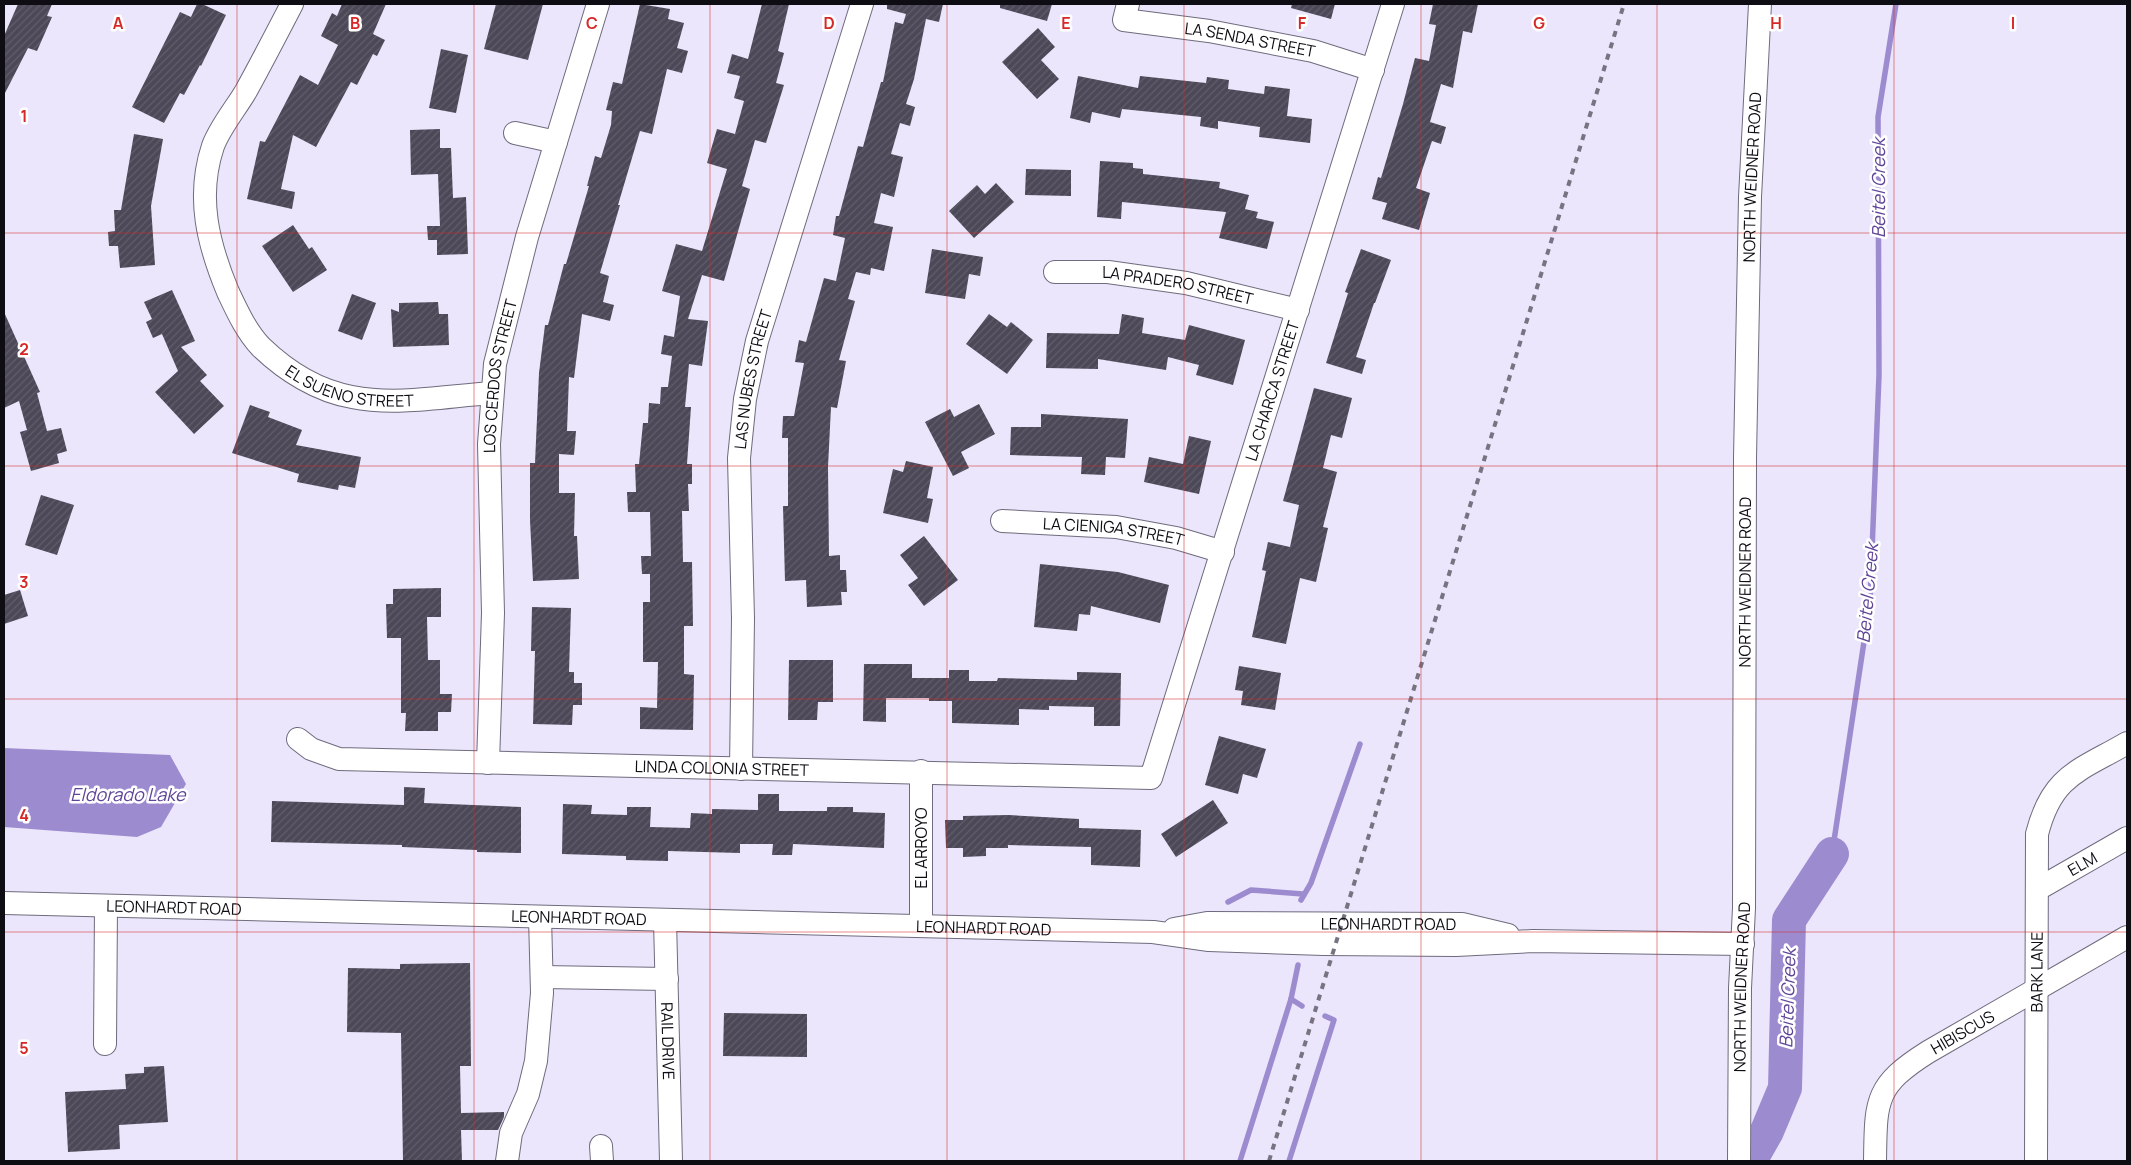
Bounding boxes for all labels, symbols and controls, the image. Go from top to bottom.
text: A [113,12,124,34]
text: B [350,12,360,34]
text: C [586,12,598,34]
text: D [823,12,835,34]
text: E [1061,12,1071,34]
text: F [1298,12,1307,34]
text: G [1533,12,1545,34]
text: H [1770,12,1782,34]
text: I [2011,12,2015,34]
street label: LA SENDA STREET [1183,17,1318,62]
street label: NORTH WEIDNER ROAD [1738,91,1766,263]
text: 1 [20,105,28,127]
water label: Beitel Creek [1866,135,1890,238]
street label: LA PRADERO STREET [1102,261,1256,310]
street label: LOS CERDOS STREET [478,296,522,453]
street label: LAS NUBES STREET [729,306,777,450]
street label: LA CHARCA STREET [1240,318,1304,464]
text: 2 [19,338,29,360]
street label: EL SUENO STREET [281,360,415,412]
street label: NORTH WEIDNER ROAD [1734,497,1756,667]
street label: LA CIENIGA STREET [1042,512,1187,551]
water label: Beitel Creek [1851,539,1884,644]
text: 3 [19,571,29,593]
street label: LINDA COLONIA STREET [634,755,810,781]
water label: Eldorado Lake [70,782,187,806]
text: 4 [19,804,29,826]
street label: EL ARROYO [910,807,932,888]
street label: ELM [2063,846,2101,881]
street label: LEONHARDT ROAD [106,895,242,920]
street label: NORTH WEIDNER ROAD [1729,902,1755,1072]
street label: LEONHARDT ROAD [511,905,647,930]
street label: LEONHARDT ROAD [1321,912,1457,935]
street label: LEONHARDT ROAD [916,915,1052,940]
street label: BARK LANE [2025,932,2048,1012]
water label: Beitel Creek [1773,944,1801,1048]
street label: RAIL DRIVE [656,1002,680,1080]
street label: HIBISCUS [1926,1005,1998,1059]
text: 5 [19,1037,29,1059]

